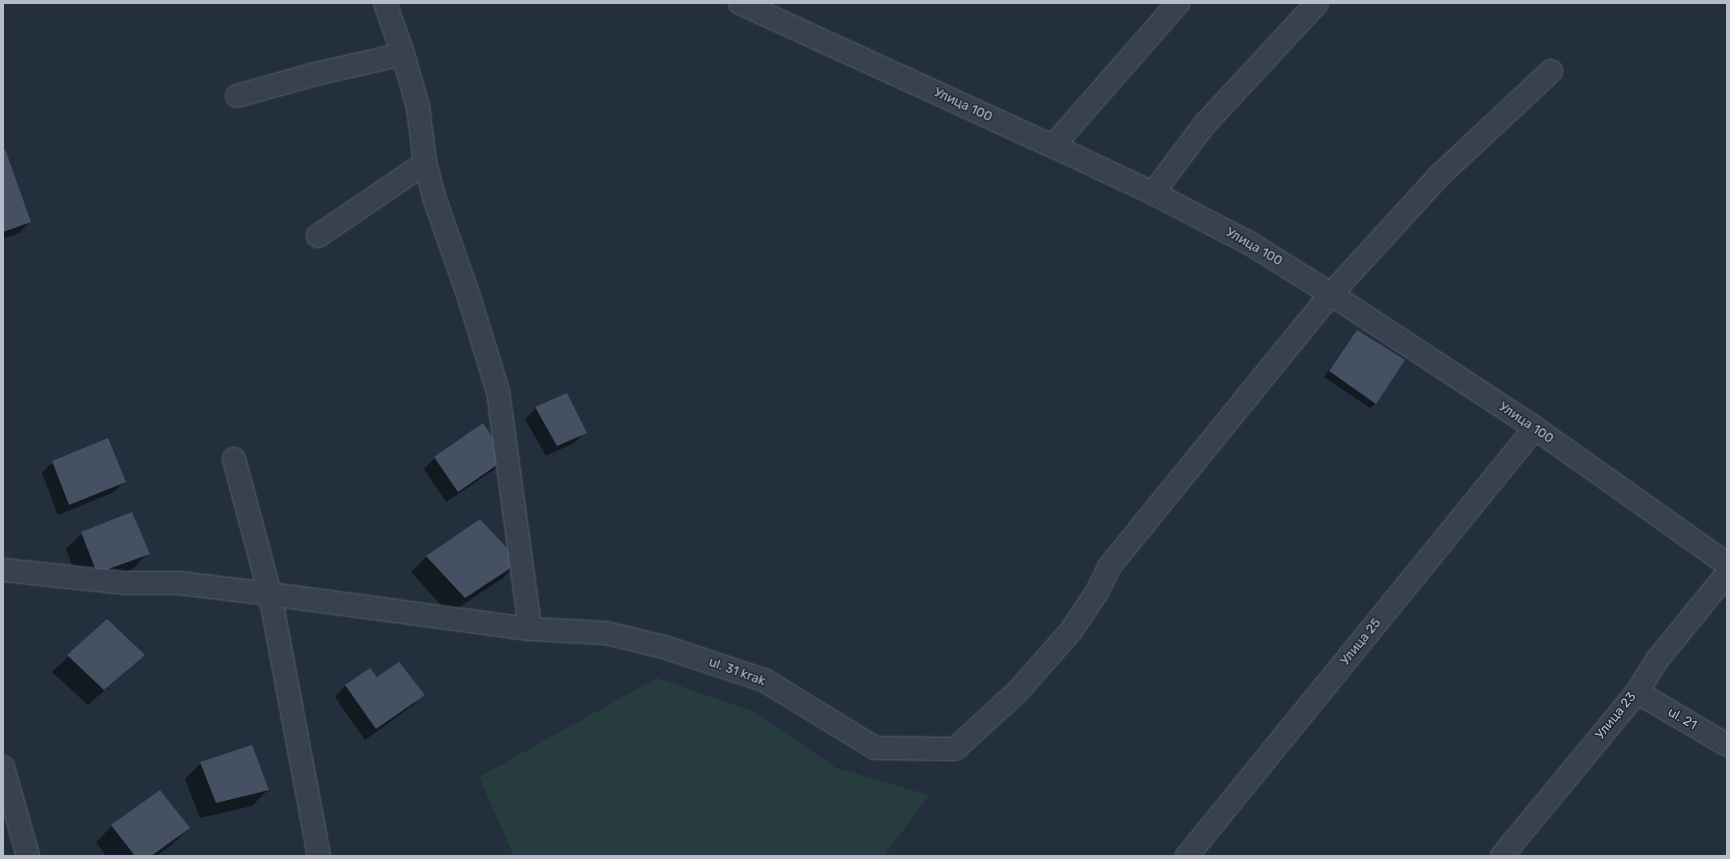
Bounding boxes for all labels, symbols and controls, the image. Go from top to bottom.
street label: Улица 100 [931,85,995,125]
street label: Улица 100 [1223,225,1285,269]
street label: Улица 100 [1496,399,1556,447]
street label: Улица 25 [1337,615,1385,669]
street label: ul. 31 krak [707,655,767,689]
street label: Улица 23 [1592,689,1640,743]
street label: ul. 21 [1665,705,1699,733]

